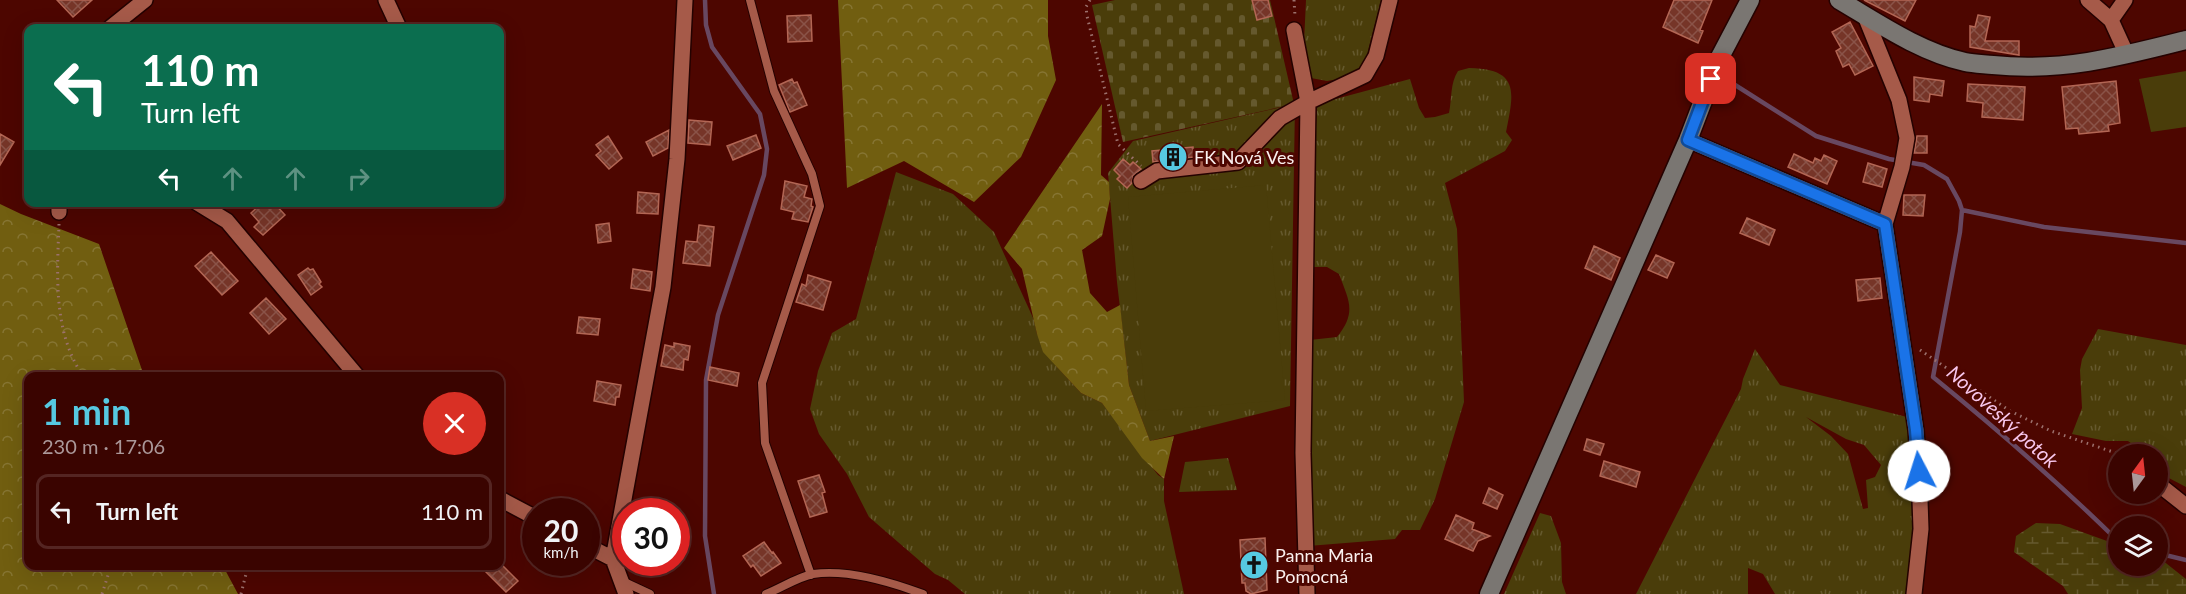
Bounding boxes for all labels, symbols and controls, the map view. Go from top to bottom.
text: 110 m [141,45,259,95]
icon: left [42,48,120,126]
pin [1685,53,1736,104]
icon: arrive [1694,62,1727,95]
text: Turn left [141,96,240,129]
building icon: FK Nová Ves [1157,141,1189,173]
place label: FK Nová Ves [1194,146,1294,168]
icon: left [153,162,186,195]
icon: ahead [216,162,249,195]
icon: ahead [279,162,312,195]
icon: right [342,162,375,195]
water label: Novoveský potok [1943,360,2064,472]
text: 1 min [42,389,131,433]
button: close [423,392,486,455]
text: 230 m · 17:06 [42,434,165,458]
position arrow [1887,439,1951,503]
north arrow [2108,444,2168,504]
map controls [2108,444,2168,576]
icon: left [45,495,78,528]
text: Turn left [96,498,178,525]
text: 110 m [421,498,483,525]
speed limit sign: 30 [612,498,690,576]
text: 20 [544,512,578,548]
button: layers [2108,516,2168,576]
text: km/h [543,543,579,561]
place label: Panna Maria Pomocná [1275,544,1373,587]
church icon: Panna Maria Pomocná [1238,549,1270,581]

